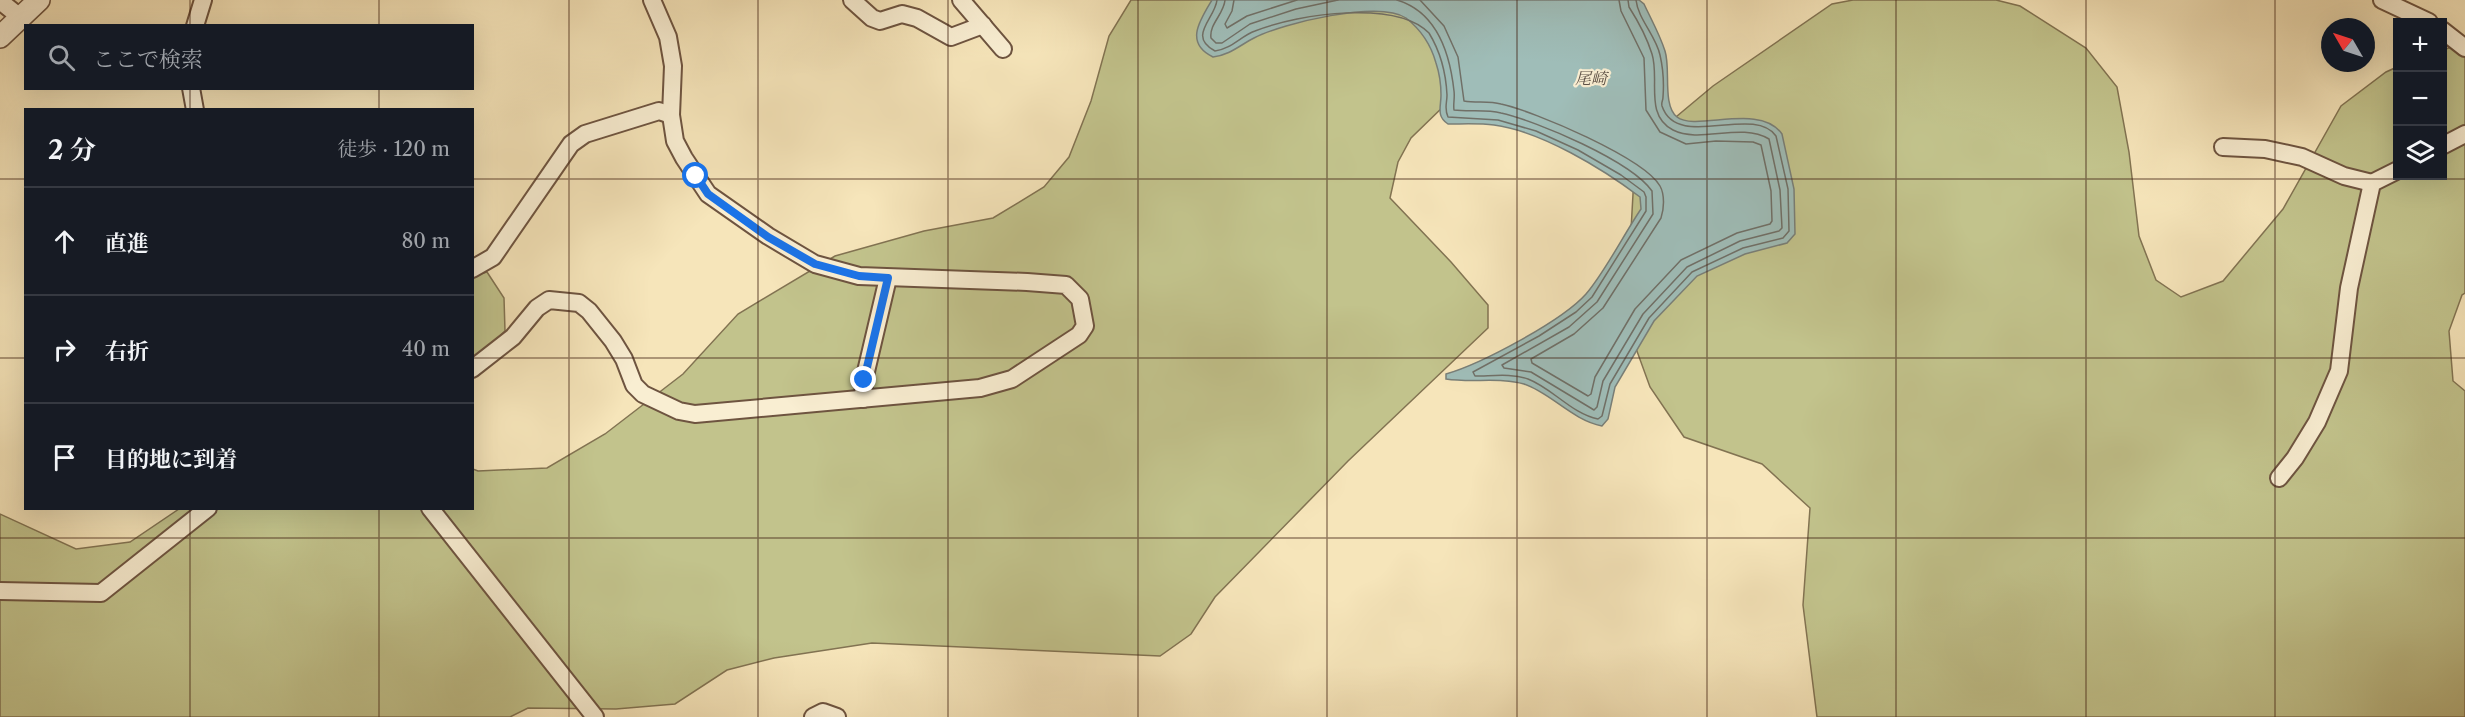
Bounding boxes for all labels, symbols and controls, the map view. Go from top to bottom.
north arrow [2321,18,2375,72]
map controls [2393,18,2447,180]
button: + [2393,18,2447,72]
search box [24,24,474,90]
icon: search [45,41,78,74]
text: ここで検索 [93,46,203,73]
water label: 尾崎 [1575,68,1610,88]
button: − [2393,72,2447,126]
button: layers [2393,126,2447,180]
text: 2 分 [48,134,96,166]
text: 徒歩 · 120 m [337,137,450,161]
route start [682,162,708,188]
icon: ahead [48,225,81,258]
text: 80 m [402,229,450,253]
text: 直進 [105,230,149,257]
icon: right [48,333,81,366]
text: 40 m [402,337,450,361]
text: 右折 [105,338,149,365]
route end [850,366,876,392]
icon: arrive [48,441,81,474]
text: 目的地に到着 [105,446,237,473]

